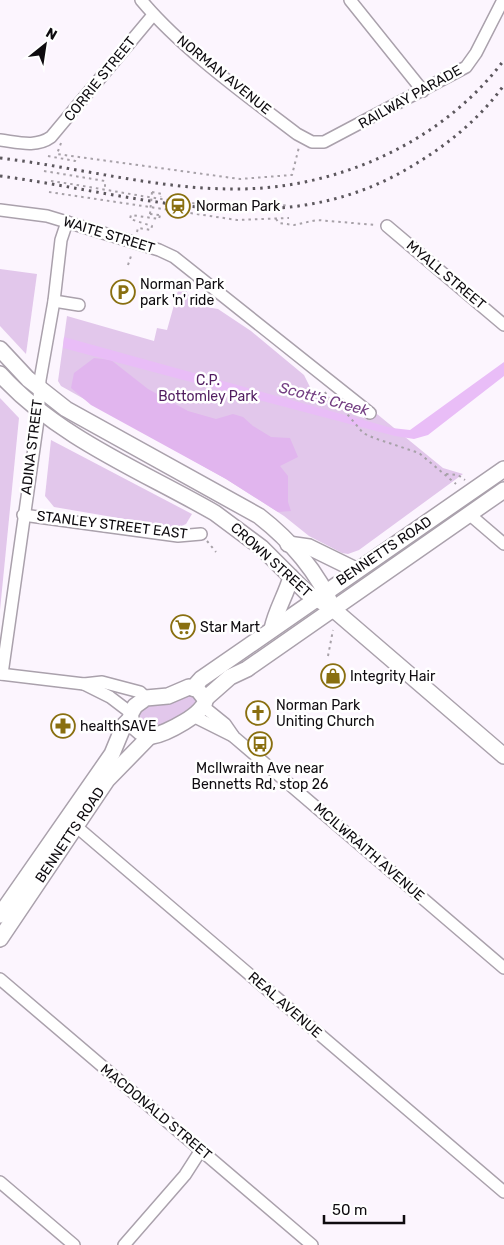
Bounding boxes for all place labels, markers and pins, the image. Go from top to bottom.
station icon: Norman Park [165,193,191,219]
place label: Norman Park [196,198,281,215]
place label: Norman Park park 'n' ride [140,276,225,309]
parking icon: Norman Park park 'n' ride [110,279,136,305]
supermarket icon: Star Mart [170,614,196,640]
place label: Star Mart [200,619,261,636]
shop icon: Integrity Hair [320,663,346,689]
place label: Integrity Hair [350,668,436,685]
place label: Norman Park Uniting Church [276,697,375,730]
church icon: Norman Park Uniting Church [245,700,271,726]
pharmacy icon: healthSAVE [50,713,76,739]
place label: healthSAVE [80,718,156,735]
bus stop icon: McIlwraith Ave near Bennetts Rd, stop 26 [247,731,273,757]
place label: McIlwraith Ave near Bennetts Rd, stop 26 [192,760,328,793]

